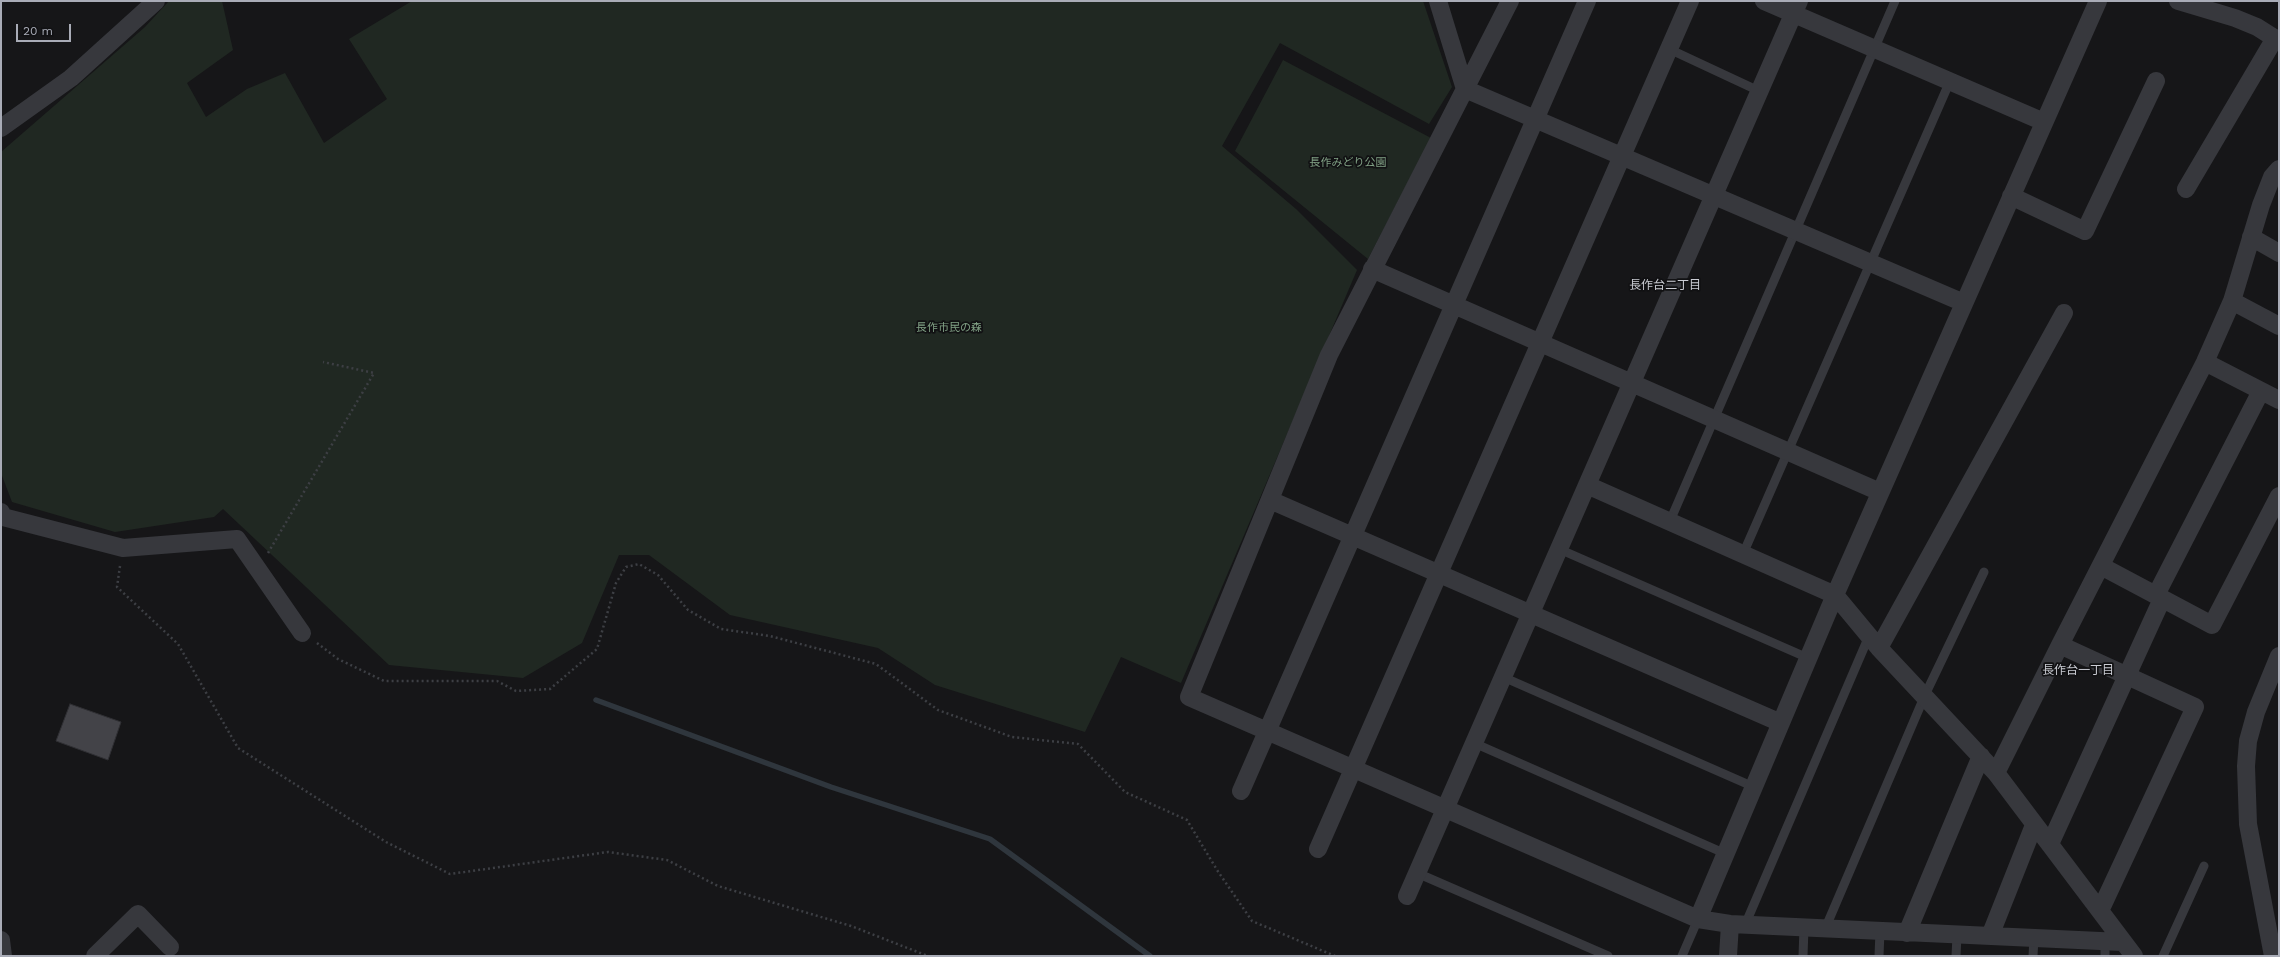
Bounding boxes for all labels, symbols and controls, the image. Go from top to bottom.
scale bar [18,16,73,42]
text: 20 m [23,24,53,38]
park label: 長作みどり公園 [1310,156,1386,170]
district label: 長作台二丁目 [1629,278,1701,292]
park label: 長作市民の森 [916,321,982,335]
district label: 長作台一丁目 [2042,663,2114,677]

